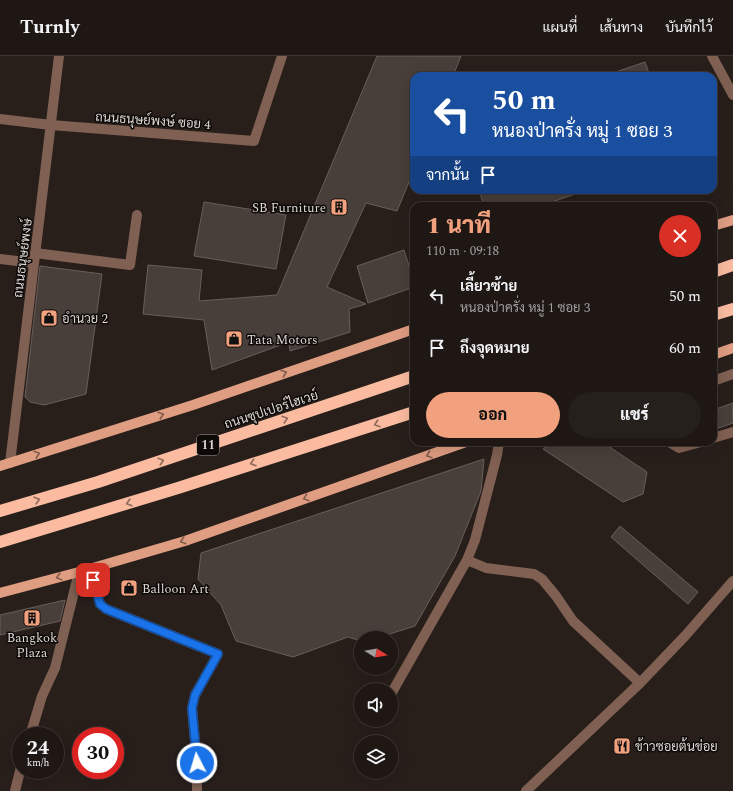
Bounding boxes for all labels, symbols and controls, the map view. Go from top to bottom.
text: Turnly [20,13,80,42]
text: แผนที่ [542,17,577,38]
text: เส้นทาง [599,17,643,38]
text: บันทึกไว้ [665,17,713,38]
text: 50 m [492,79,556,122]
icon: left [426,88,478,140]
street label: ถนนธนุษย์พงษ์ ซอย 4 [94,107,212,135]
text: หนองป่าครั่ง หมู่ 1 ซอย 3 [492,118,672,145]
text: จากนั้น [426,164,469,187]
icon: arrive [477,164,499,186]
building icon: SB Furniture [329,197,349,217]
place label: SB Furniture [252,198,326,218]
text: 1 นาที [426,208,491,244]
button: close [659,215,701,257]
street label: ถนนธนุษย์พงษ์ [8,217,38,299]
text: 110 m · 09:18 [426,241,499,261]
text: เลี้ยวซ้าย [460,275,517,298]
icon: left [426,285,448,307]
text: 50 m [669,285,701,308]
text: หนองป่าครั่ง หมู่ 1 ซอย 3 [460,298,590,318]
shop icon: อำนวย 2 [39,308,59,328]
place label: อำนวย 2 [62,309,108,329]
shop icon: Tata Motors [224,329,244,349]
place label: Tata Motors [247,330,318,350]
icon: arrive [426,337,448,359]
text: ถึงจุดหมาย [460,337,530,360]
text: 60 m [669,337,701,360]
one-way arrow [281,370,288,378]
street label: ถนนซุปเปอร์ไฮเวย์ [222,385,321,435]
button: ออก [426,392,560,438]
button: แชร์ [568,392,701,438]
one-way arrow [158,411,165,420]
one-way arrow [281,416,288,424]
one-way arrow [374,419,381,427]
road number: 11 [197,435,219,455]
one-way arrow [34,450,41,459]
one-way arrow [425,450,432,459]
one-way arrow [158,457,165,465]
one-way arrow [250,459,257,467]
one-way arrow [303,493,310,502]
one-way arrow [34,496,41,505]
one-way arrow [126,498,133,507]
one-way arrow [180,536,187,545]
pin [76,563,110,597]
icon: arrive [82,569,104,591]
one-way arrow [55,572,62,581]
shop icon: Balloon Art [119,578,139,598]
place label: Balloon Art [142,579,209,599]
building icon: Bangkok Plaza [22,608,42,628]
place label: Bangkok Plaza [7,628,57,663]
north arrow [354,631,398,675]
map controls [354,631,398,779]
button: sound [354,683,398,727]
speed limit sign: 30 [72,727,124,779]
text: 24 [27,733,49,763]
button: layers [354,735,398,779]
restaurant icon: ข้าวซอยต้นข่อย [612,736,632,756]
place label: ข้าวซอยต้นข่อย [635,737,718,757]
position arrow [176,742,218,784]
text: km/h [27,755,49,771]

